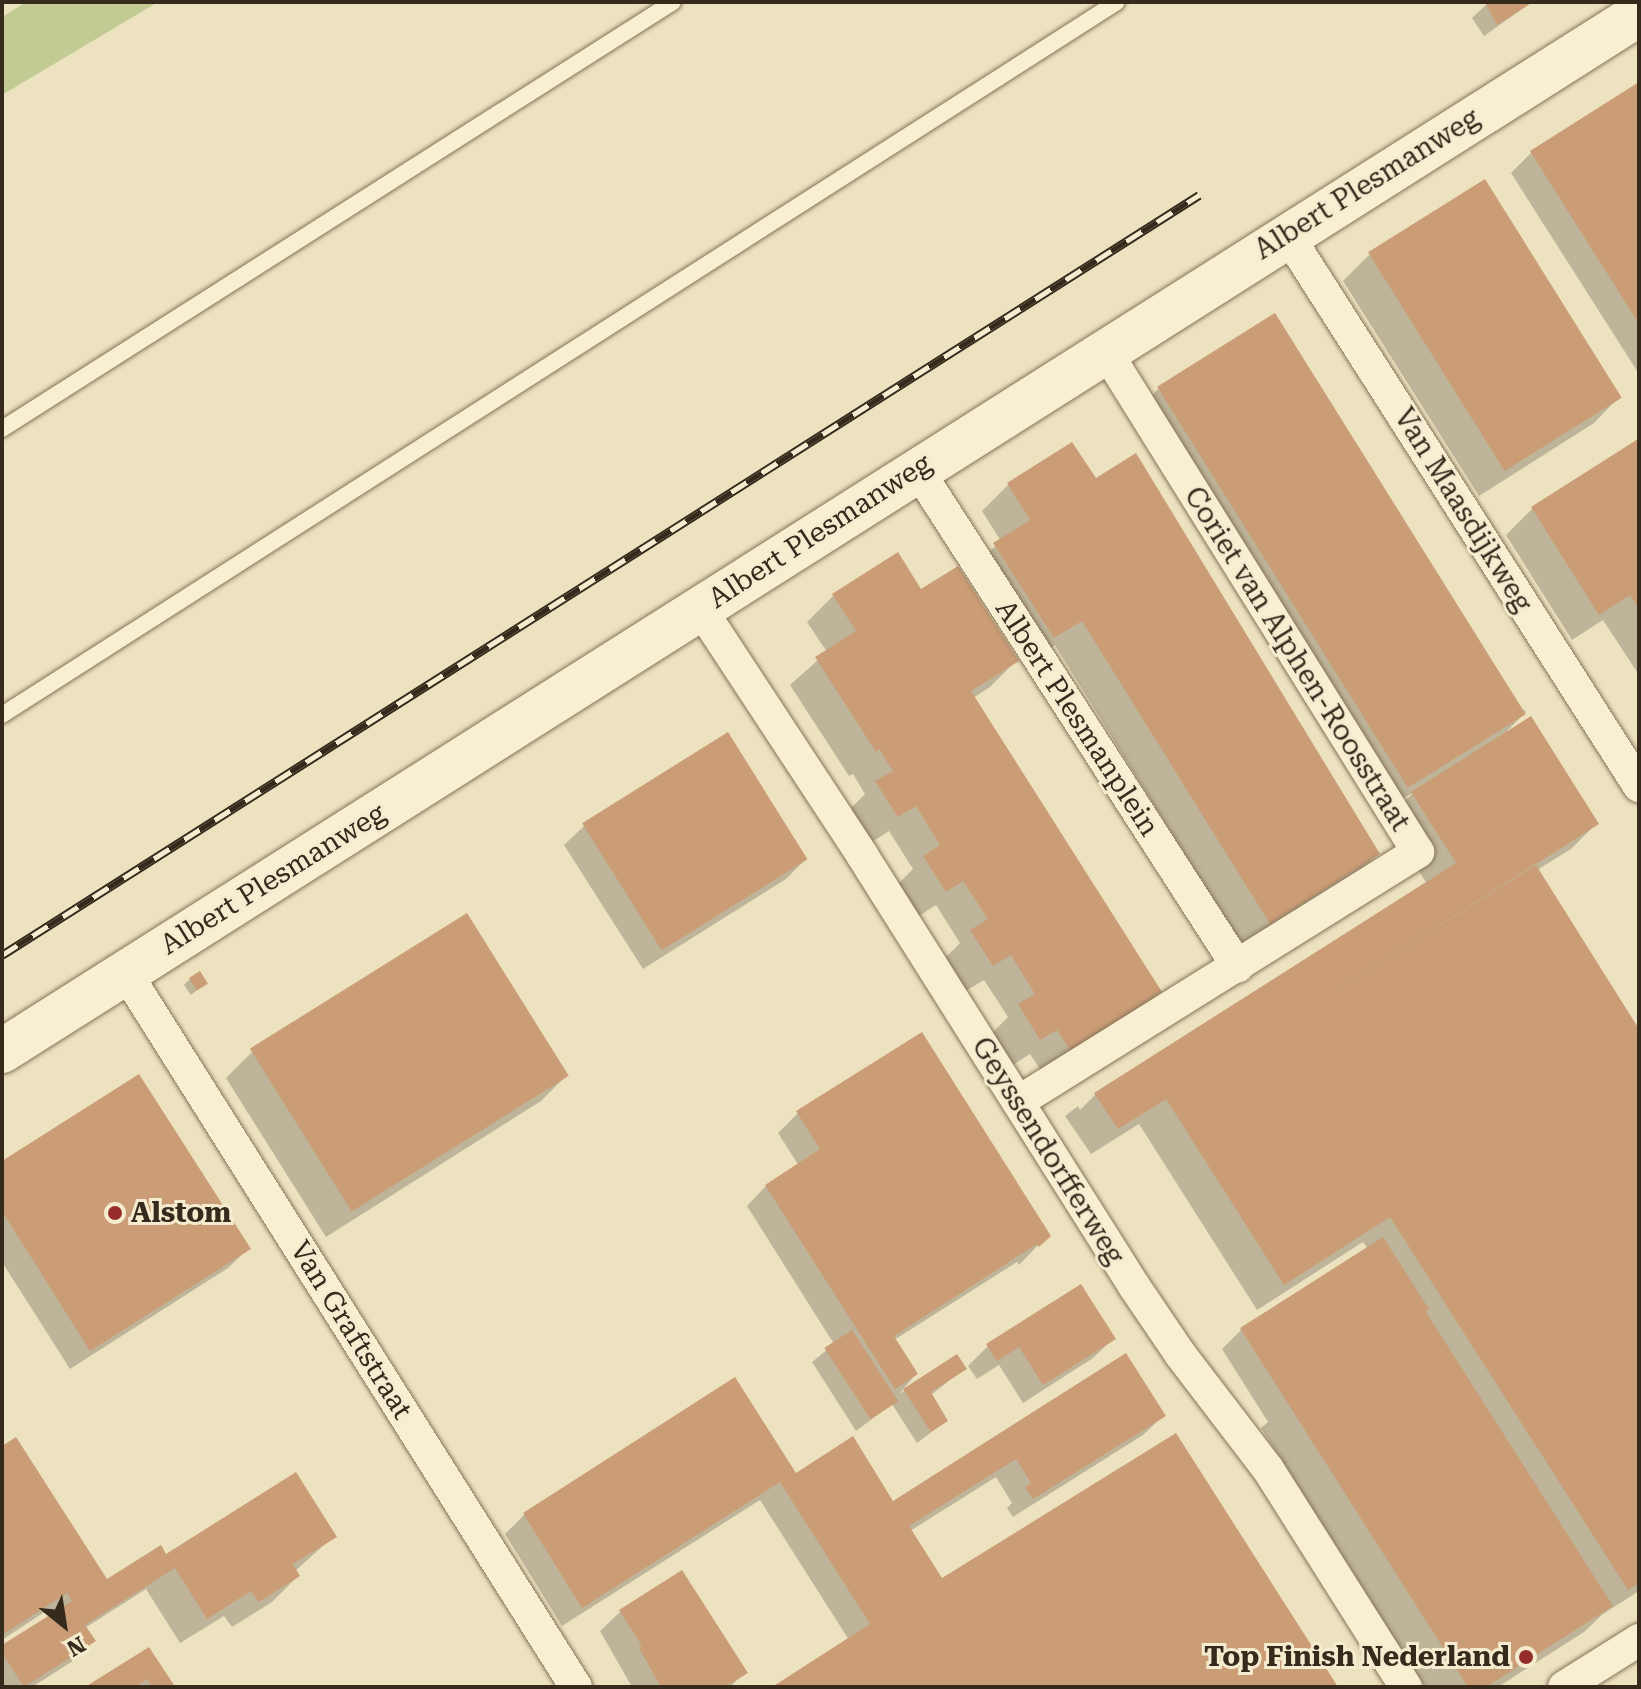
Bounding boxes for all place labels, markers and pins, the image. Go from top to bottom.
place label: Alstom [131,1196,231,1230]
marker: Alstom [106,1204,124,1222]
place label: Top Finish Nederland [1204,1640,1510,1674]
marker: Top Finish Nederland [1517,1648,1535,1666]

